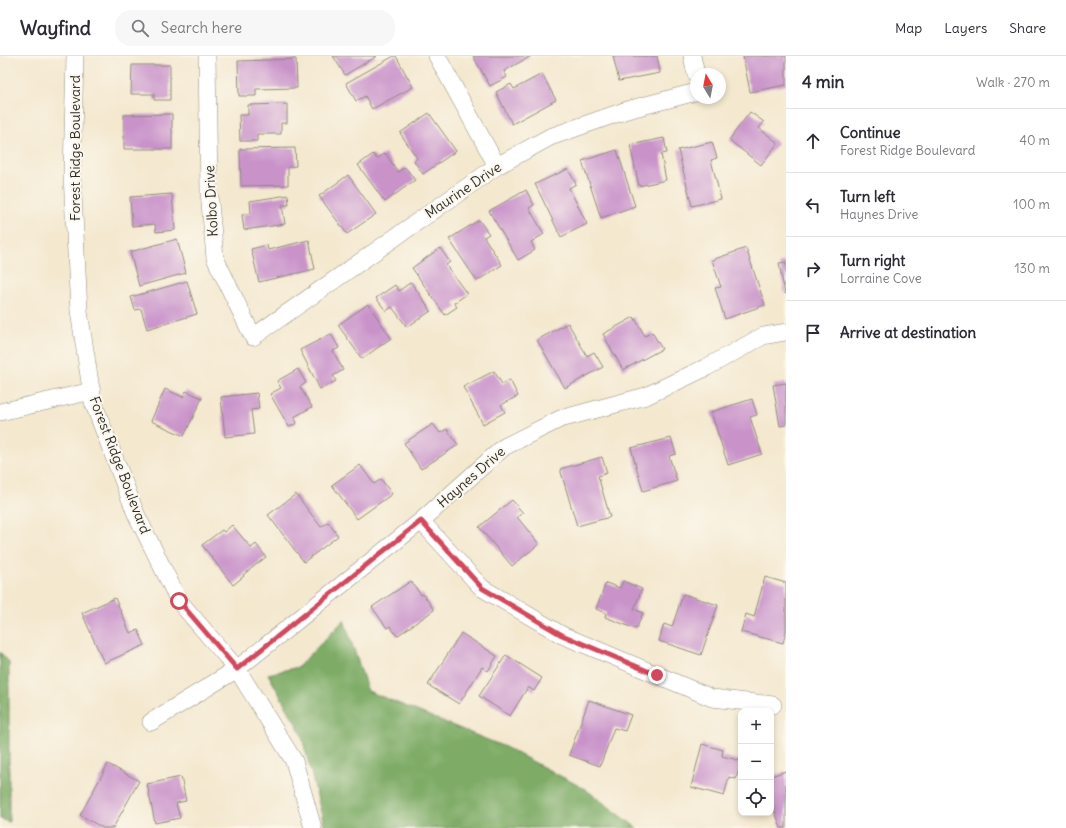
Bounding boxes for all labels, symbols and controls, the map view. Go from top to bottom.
search box [115,10,395,46]
text: Wayfind [20,16,91,40]
icon: search [129,17,151,39]
text: Search here [161,18,242,37]
text: Map [895,19,922,37]
text: Layers [944,19,987,37]
text: Share [1009,19,1046,37]
north arrow [690,68,726,104]
text: 4 min [802,71,844,93]
text: Walk · 270 m [976,74,1050,91]
street label: Forest Ridge Boulevard [66,75,84,221]
text: Continue [840,123,901,142]
icon: ahead [802,130,824,152]
text: 40 m [1019,132,1050,149]
text: Forest Ridge Boulevard [840,142,975,159]
street label: Maurine Drive [421,158,505,222]
street label: Kolbo Drive [200,165,222,237]
text: Turn left [840,187,895,206]
icon: left [802,194,824,216]
text: 100 m [1013,196,1050,213]
text: Haynes Drive [840,206,918,223]
text: Turn right [840,251,905,270]
icon: right [802,258,824,280]
text: 130 m [1014,260,1050,277]
text: Lorraine Cove [840,270,922,287]
icon: arrive [802,322,824,344]
text: Arrive at destination [840,323,976,342]
street label: Forest Ridge Boulevard [85,394,155,536]
street label: Haynes Drive [433,443,509,511]
route start [170,592,188,610]
route end [648,666,666,684]
map controls [738,708,774,816]
button: + [738,708,774,744]
button: − [738,744,774,780]
button: locate [738,780,774,816]

